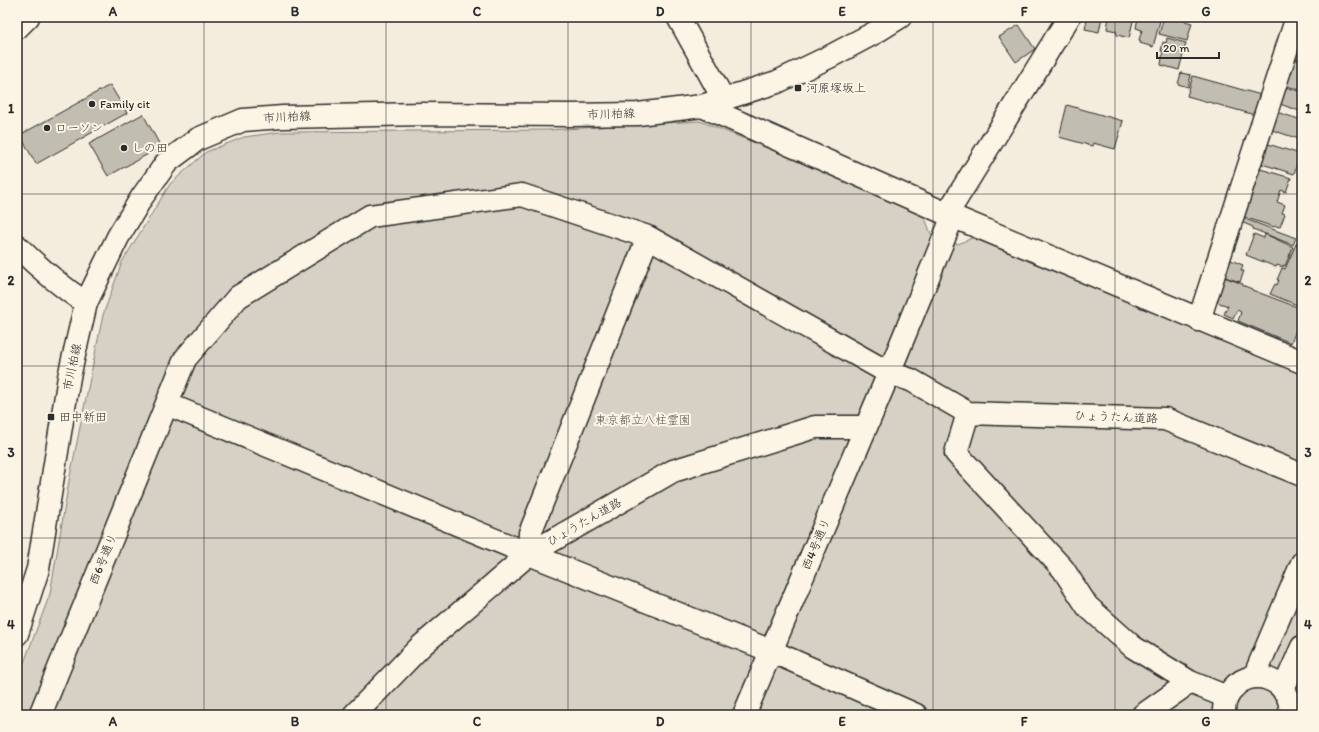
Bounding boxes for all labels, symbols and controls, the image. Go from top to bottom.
text: A [108,4,118,19]
text: B [291,4,300,19]
text: C [473,4,482,19]
text: D [656,4,665,19]
text: E [838,4,846,19]
text: F [1021,4,1028,19]
text: G [1202,4,1211,19]
scale bar [1157,34,1219,60]
text: 20 m [1163,41,1190,55]
place label: 河原塚坂上 [806,81,866,95]
marker: 河原塚坂上 [793,83,803,93]
place label: Family cit [100,97,151,111]
marker: Family cit [87,99,97,109]
text: 1 [8,101,14,116]
text: 1 [1305,101,1311,116]
street label: 市川柏線 [587,106,635,122]
street label: 市川柏線 [263,109,311,125]
place label: ローソン [55,121,103,135]
marker: ローソン [42,123,52,133]
place label: しの田 [132,141,168,155]
marker: しの田 [119,143,129,153]
text: 2 [8,273,15,288]
text: 2 [1305,273,1312,288]
street label: 市川柏線 [60,342,84,392]
street label: ひょうたん道路 [1074,409,1158,425]
place label: 田中新田 [59,410,107,424]
marker: 田中新田 [46,412,56,422]
park label: 東京都立八柱霊園 [595,413,691,427]
text: 3 [7,445,15,460]
text: 3 [1304,445,1312,460]
street label: ひょうたん道路 [544,495,624,549]
street label: 西4号通り [799,516,833,572]
street label: 西6号通り [86,531,120,587]
text: 4 [7,617,15,632]
text: 4 [1304,617,1312,632]
text: A [108,714,118,729]
text: B [291,714,300,729]
text: C [473,714,482,729]
text: D [656,714,665,729]
text: E [838,714,846,729]
text: F [1021,714,1028,729]
text: G [1202,714,1211,729]

